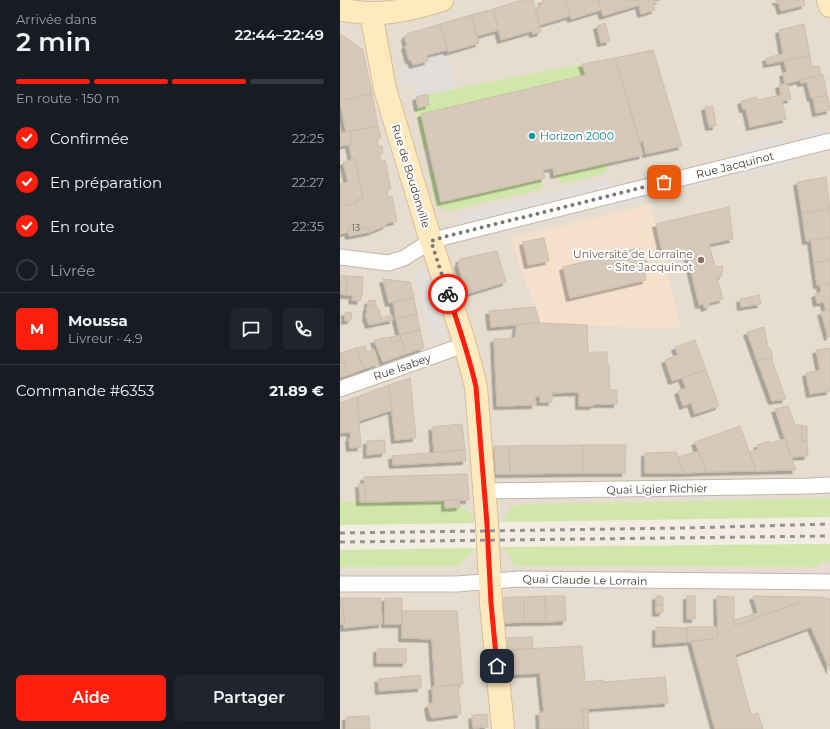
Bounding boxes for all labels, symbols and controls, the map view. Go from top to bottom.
text: Arrivée dans [16,11,97,27]
text: 22:44–22:49 [234,25,324,44]
text: 2 min [16,26,91,58]
text: En route · 150 m [16,90,120,106]
street label: Rue de Boudonville [389,122,434,230]
icon: check [16,127,38,149]
text: Confirmée [50,129,129,148]
place label: Horizon 2000 [540,129,614,143]
text: 22:25 [292,130,324,146]
marker: Horizon 2000 [527,131,537,141]
street label: Rue Jacquinot [695,148,776,181]
pin [647,165,681,199]
icon: check [16,171,38,193]
icon: bag [653,171,675,193]
text: En préparation [50,173,162,192]
text: 22:27 [291,174,324,190]
icon: check [16,215,38,237]
text: En route [50,217,114,236]
text: 22:35 [292,218,324,234]
house number: 13 [352,222,360,233]
place label: Université de Lorraine - Site Jacquinot [573,247,694,274]
marker: Université de Lorraine - Site Jacquinot [696,255,706,265]
text: Livrée [50,261,95,280]
courier [428,274,468,314]
icon: bike [437,283,459,305]
button: chat [230,308,272,350]
button: phone [282,308,324,350]
text: Moussa [68,311,128,330]
text: M [30,319,44,338]
text: Livreur · 4.9 [68,330,143,346]
street label: Rue Isabey [371,351,433,383]
text: Commande #6353 [16,381,154,400]
text: 21.89 € [269,381,324,400]
street label: Quai Ligier Richier [606,481,708,497]
street label: Quai Claude Le Lorrain [522,572,648,588]
pin [480,649,514,683]
icon: home [486,655,508,677]
button: Aide [16,675,166,721]
button: Partager [174,675,324,721]

